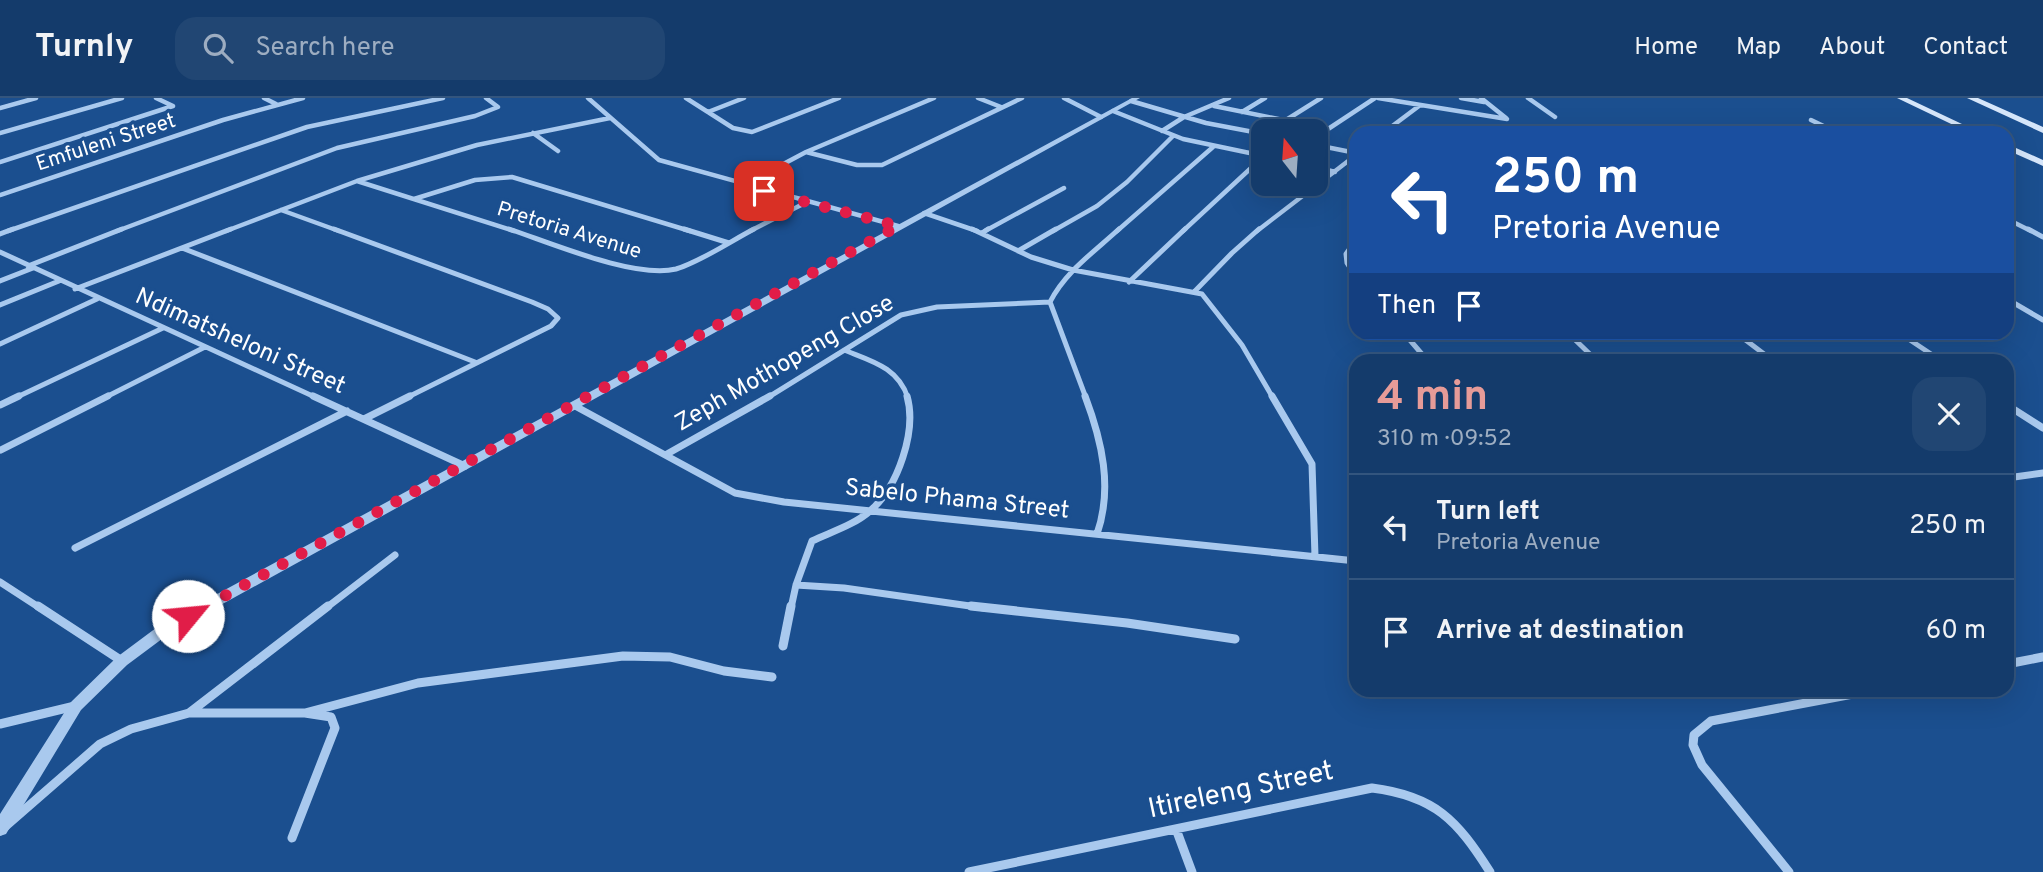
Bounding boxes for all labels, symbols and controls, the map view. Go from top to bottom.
search box [175,17,665,80]
text: Turnly [35,27,133,69]
icon: search [199,29,237,67]
text: Search here [255,32,394,65]
text: Home [1634,33,1698,63]
text: Map [1736,33,1781,63]
text: About [1819,33,1885,63]
text: Contact [1923,33,2008,63]
street label: Emfuleni Street [33,108,179,178]
north arrow [1251,119,1328,196]
map controls [1251,119,1328,196]
text: 250 m [1492,149,1639,211]
icon: left [1377,154,1468,245]
pin [734,161,794,221]
icon: arrive [745,172,783,210]
street label: Pretoria Avenue [493,196,645,266]
text: Pretoria Avenue [1492,210,1721,250]
street label: Ndimatsheloni Street [130,282,350,402]
icon: arrive [1450,287,1488,325]
street label: Zeph Mothopeng Close [670,289,900,439]
text: Then [1377,290,1436,323]
text: 4 min [1377,372,1488,425]
button: close [1912,377,1986,451]
text: 310 m · 09:52 [1377,425,1512,454]
street label: Sabelo Phama Street [843,473,1071,527]
text: Turn left [1436,496,1540,529]
icon: left [1377,508,1415,546]
text: 250 m [1909,510,1986,543]
text: Pretoria Avenue [1436,529,1600,558]
position arrow [151,579,225,653]
icon: arrive [1377,613,1415,651]
text: Arrive at destination [1436,615,1684,648]
text: 60 m [1926,615,1986,648]
street label: Itireleng Street [1145,754,1337,828]

